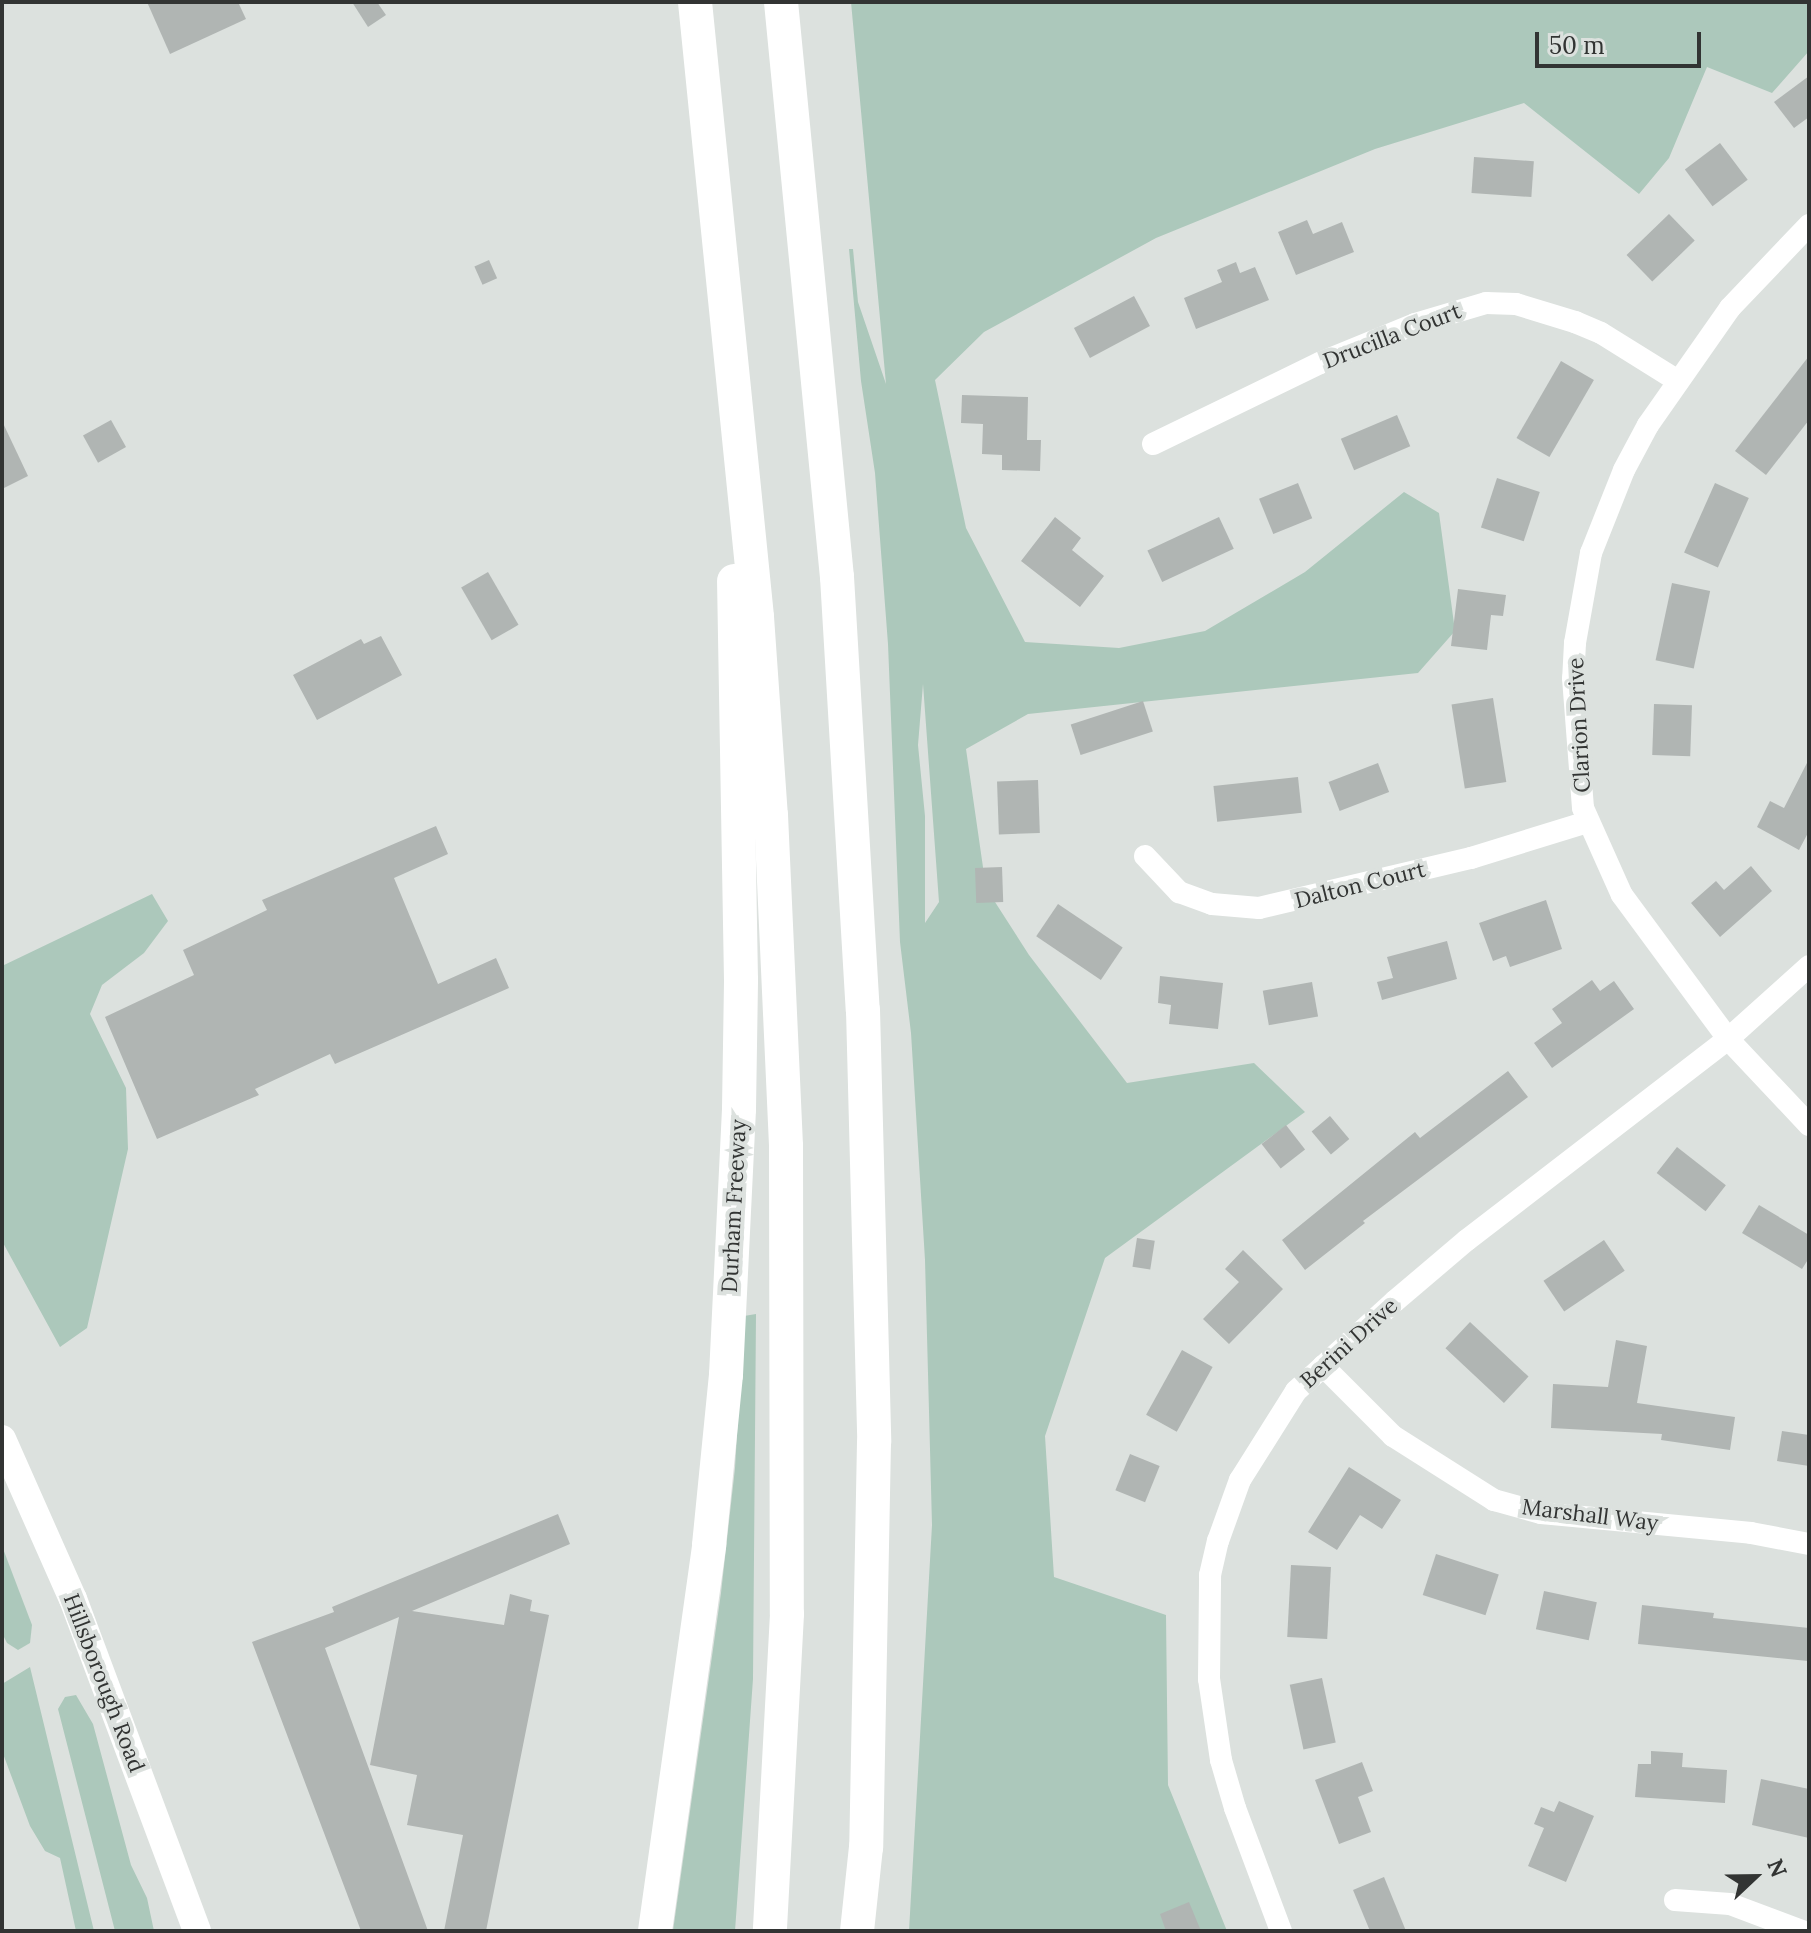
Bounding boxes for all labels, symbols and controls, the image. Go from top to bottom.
scale bar [1539,16,1705,66]
text: 50 m [1549,30,1605,61]
street label: Drucilla Court [1319,298,1465,374]
street label: Clarion Drive [1562,657,1596,793]
street label: Dalton Court [1292,856,1428,914]
street label: Durham Freeway [716,1118,752,1294]
street label: Berini Drive [1295,1292,1403,1394]
street label: Marshall Way [1520,1494,1660,1536]
street label: Hillsborough Road [58,1590,150,1776]
north arrow [1715,1837,1795,1917]
text: N [1761,1855,1793,1881]

